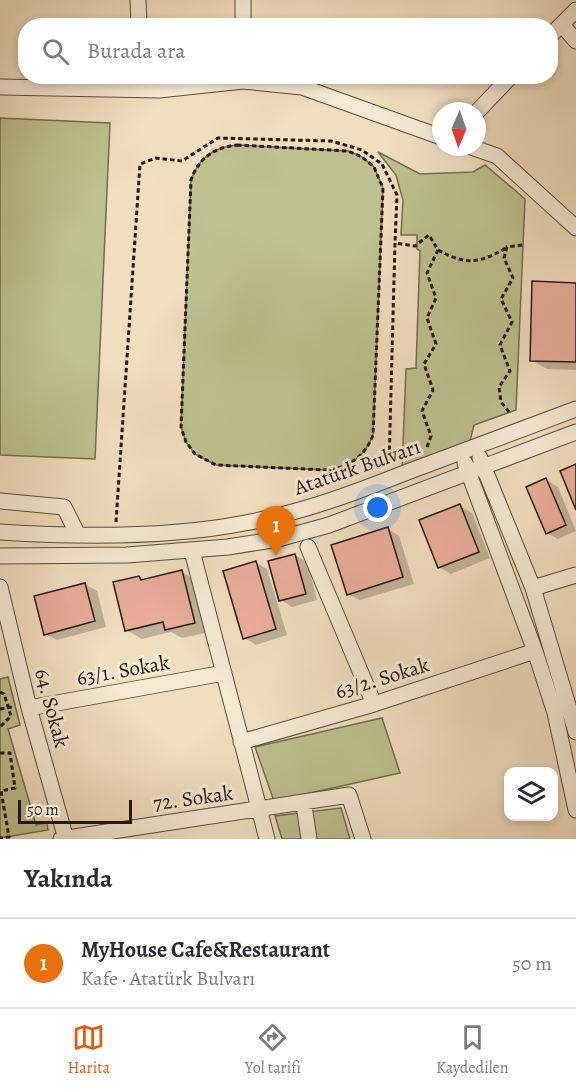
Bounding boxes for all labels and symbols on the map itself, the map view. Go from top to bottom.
north arrow [432,102,486,156]
street label: Atatürk Bulvarı [289,432,424,502]
your location [363,493,392,522]
pin: 1 [256,506,296,556]
street label: 63/1. Sokak [74,648,172,692]
street label: 63/2. Sokak [332,650,433,706]
street label: 64. Sokak [28,665,76,751]
street label: 72. Sokak [151,778,235,817]
scale bar [18,797,132,824]

